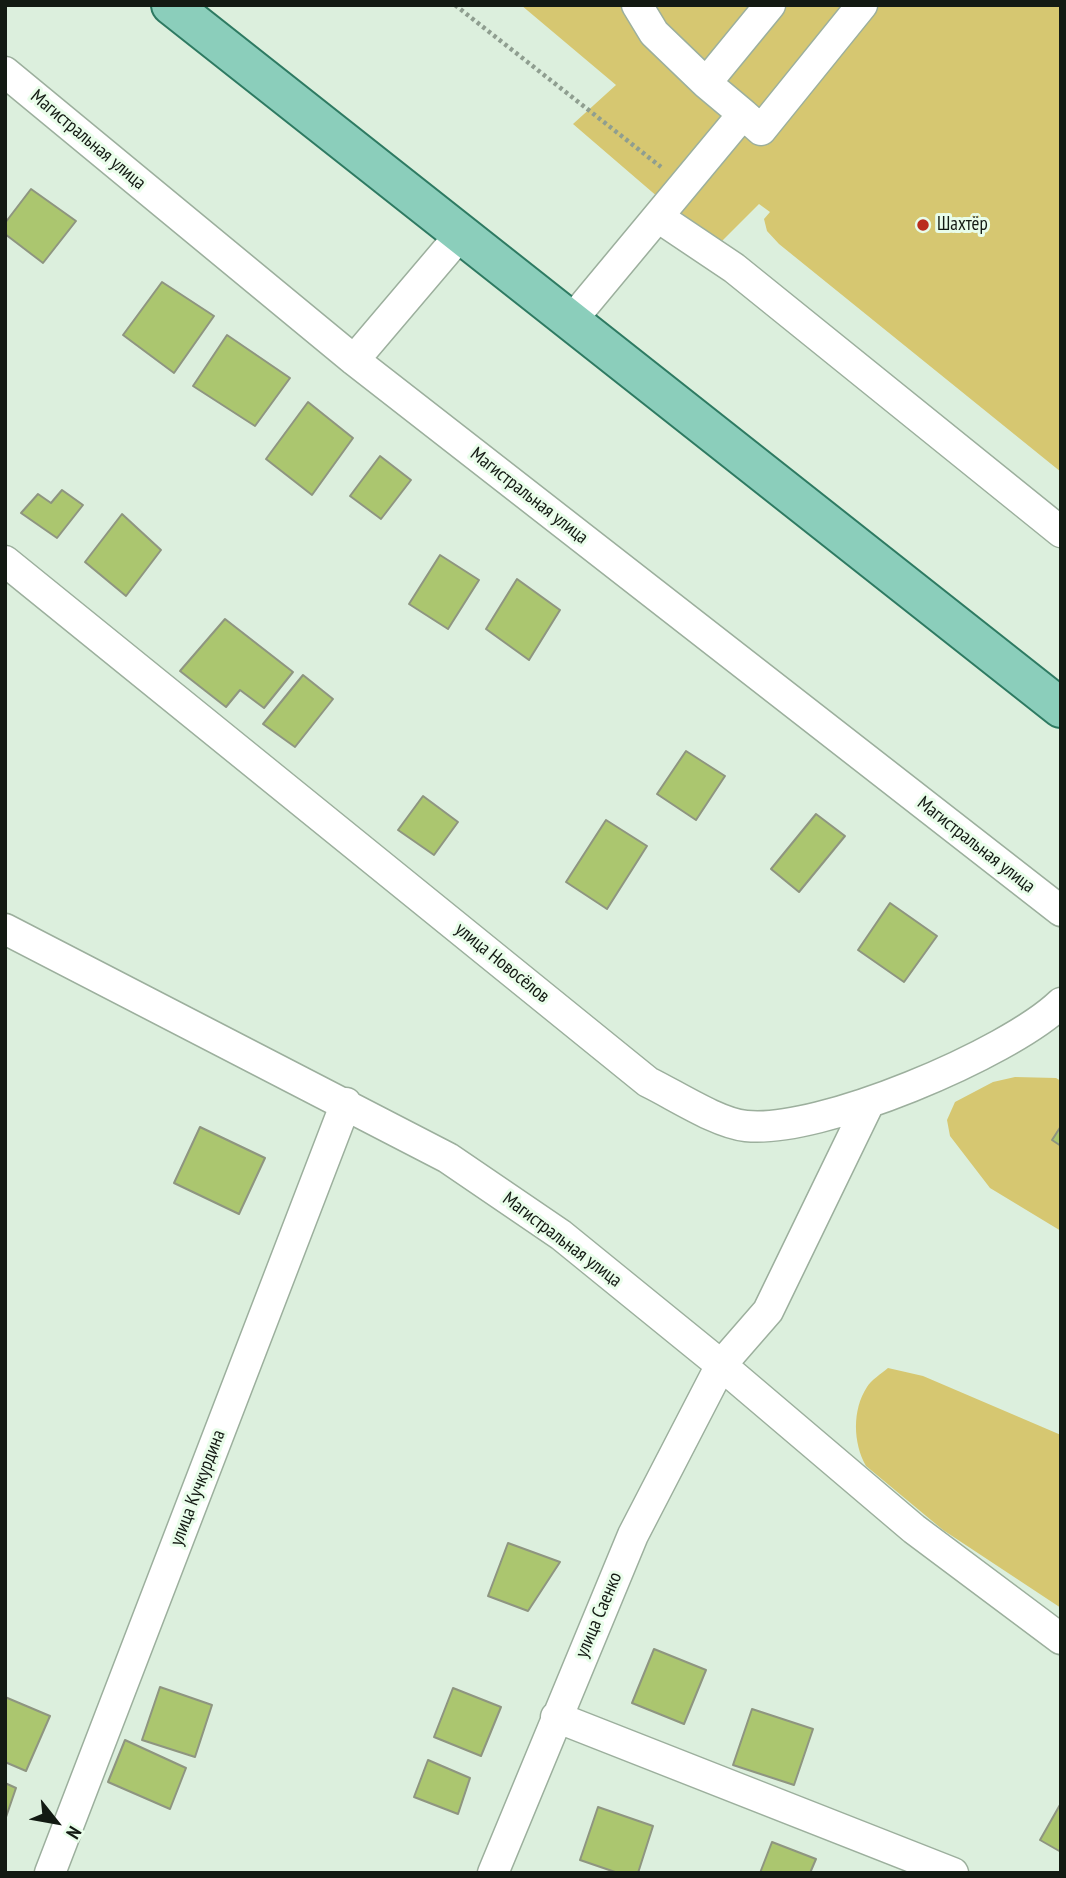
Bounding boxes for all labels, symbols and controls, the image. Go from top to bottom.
street label: Магистральная улица [26,85,150,195]
place label: Шахтёр [937,214,988,236]
marker: Шахтёр [915,217,931,233]
street label: Магистральная улица [466,443,592,549]
street label: Магистральная улица [913,792,1039,898]
street label: улица Новосёлов [450,918,554,1008]
street label: Магистральная улица [498,1188,626,1292]
street label: улица Кучкурдина [165,1427,231,1549]
street label: улица Саенко [571,1569,627,1661]
north arrow [21,1787,91,1857]
text: N [61,1822,87,1843]

